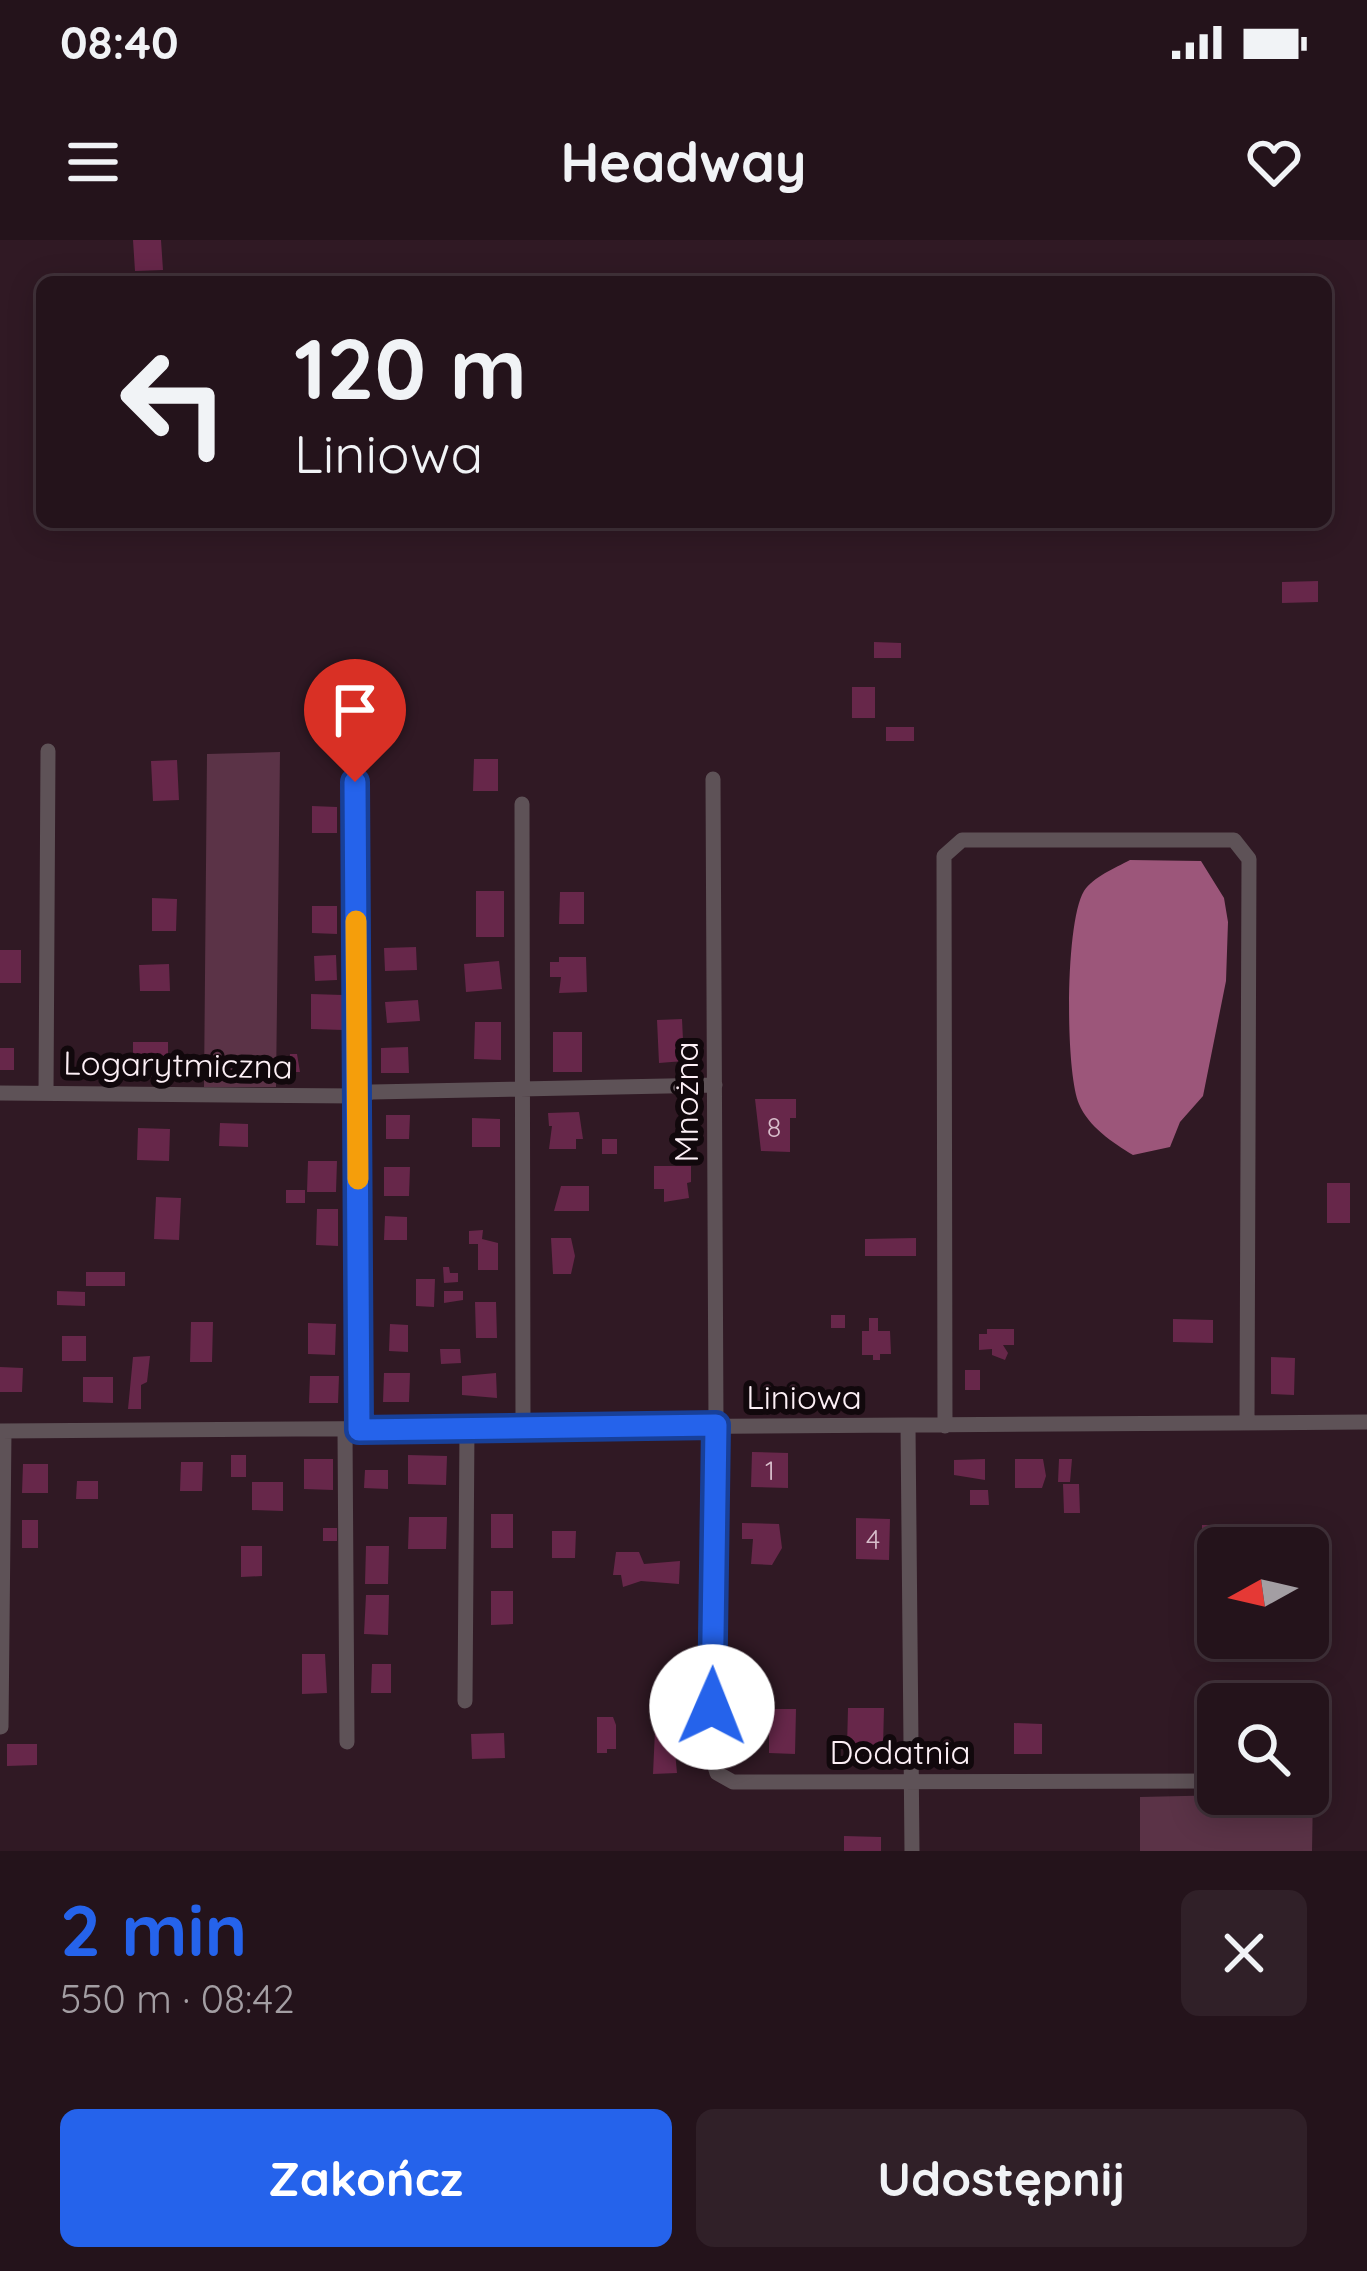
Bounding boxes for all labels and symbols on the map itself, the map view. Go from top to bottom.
pin [304,659,406,782]
street label: Logarytmiczna [63,1041,293,1087]
street label: Mnożna [665,1041,706,1163]
house number: 8 [767,1110,781,1144]
street label: Liniowa [746,1376,862,1417]
house number: 1 [765,1453,775,1487]
house number: 4 [866,1522,880,1556]
north arrow [1197,1527,1329,1659]
position arrow [649,1644,775,1770]
street label: Dodatnia [829,1731,971,1772]

